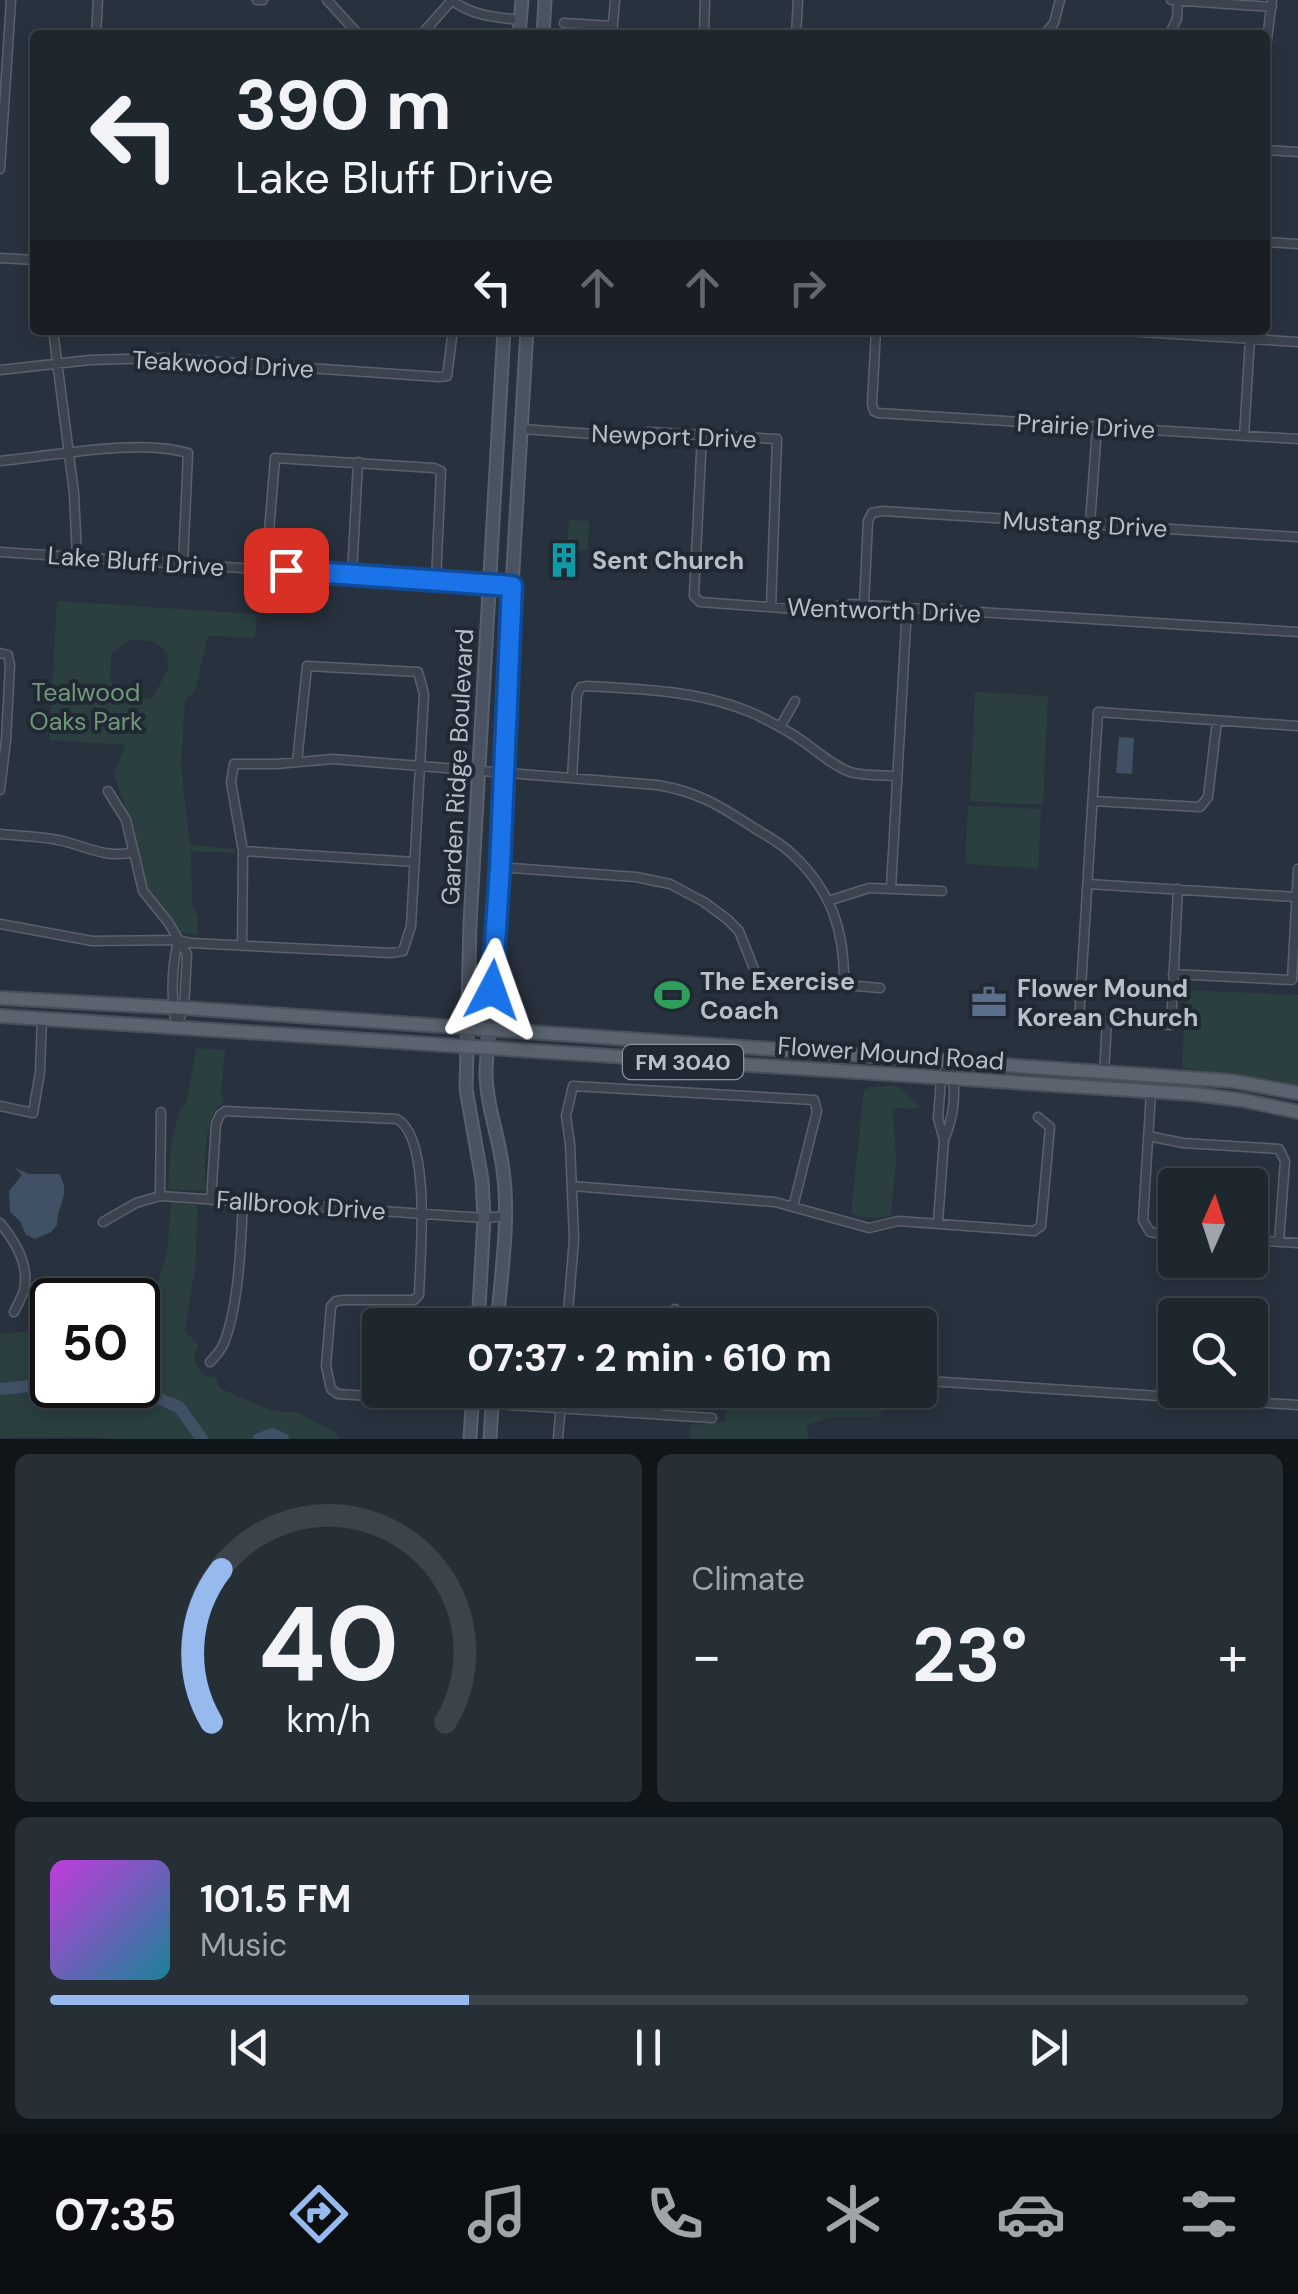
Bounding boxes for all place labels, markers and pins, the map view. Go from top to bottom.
pin [244,528,329,613]
building icon: Sent Church [545,541,583,579]
place label: Sent Church [592,544,744,577]
place label: The Exercise Coach [700,965,855,1027]
place label: Flower Mound Korean Church [1017,972,1198,1034]
sports icon: The Exercise Coach [653,976,691,1014]
office icon: Flower Mound Korean Church [970,983,1008,1021]

